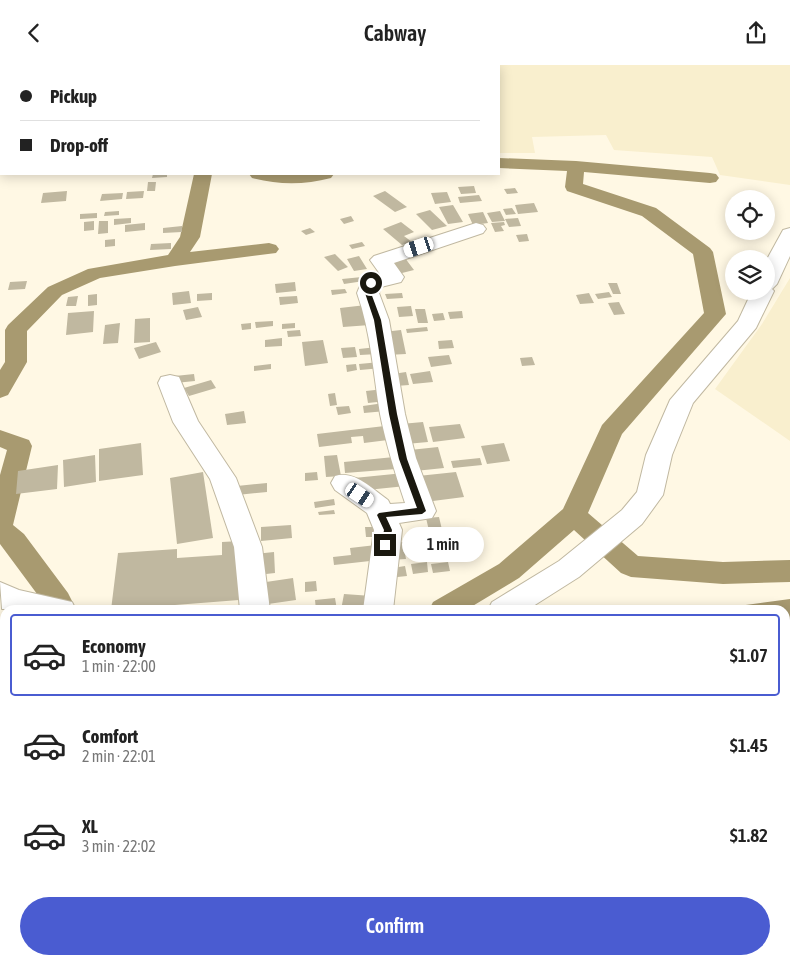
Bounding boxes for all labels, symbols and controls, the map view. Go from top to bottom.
icon: back [20,19,48,47]
icon: share [742,19,770,47]
text: Cabway [364,20,426,46]
text: Pickup [50,85,97,107]
text: Drop-off [50,134,108,156]
map controls [725,190,775,300]
button: locate [725,190,775,240]
car [402,235,435,259]
button: layers [725,250,775,300]
route start [360,272,382,294]
car [343,480,376,510]
callout: 1 min [402,527,485,563]
route end [374,534,396,556]
text: 1 min [427,535,459,553]
icon: car [22,633,67,678]
text: Economy [82,635,146,657]
text: $1.07 [730,644,768,666]
text: 1 min · 22:00 [82,657,156,675]
icon: car [22,723,67,768]
text: Comfort [82,725,138,747]
text: $1.45 [730,734,768,756]
text: 2 min · 22:01 [82,747,156,765]
icon: car [22,813,67,858]
text: XL [82,815,98,837]
text: $1.82 [730,824,768,846]
text: 3 min · 22:02 [82,837,156,855]
button: Confirm [20,897,770,955]

